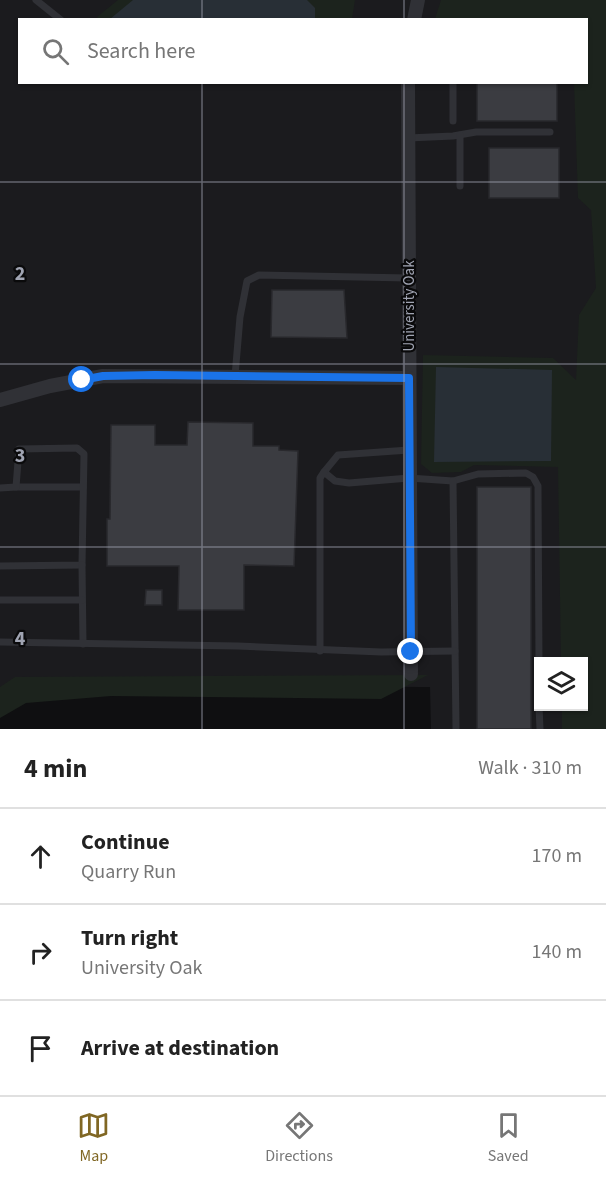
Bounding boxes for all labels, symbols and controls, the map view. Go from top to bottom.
search box [18,18,588,84]
icon: search [39,35,72,68]
text: Search here [87,35,195,67]
text: 2 [15,260,25,288]
street label: University Oak [399,260,420,352]
route start [68,366,94,392]
text: 3 [15,442,25,470]
text: 4 [15,625,26,653]
route end [397,638,423,664]
map controls [534,657,588,711]
button: layers [534,657,588,711]
text: 4 min [24,750,87,787]
text: Walk · 310 m [478,754,582,782]
text: Continue [81,826,170,858]
icon: ahead [24,840,57,873]
text: 170 m [532,842,582,870]
text: Quarry Run [81,858,176,886]
text: Turn right [81,922,178,954]
icon: right [24,936,57,969]
text: 140 m [532,938,582,966]
text: University Oak [81,954,202,982]
icon: arrive [24,1032,57,1065]
text: Arrive at destination [81,1032,279,1064]
tab: Map [77,1109,110,1167]
tab: Directions [265,1109,333,1167]
tab: Saved [488,1109,529,1167]

